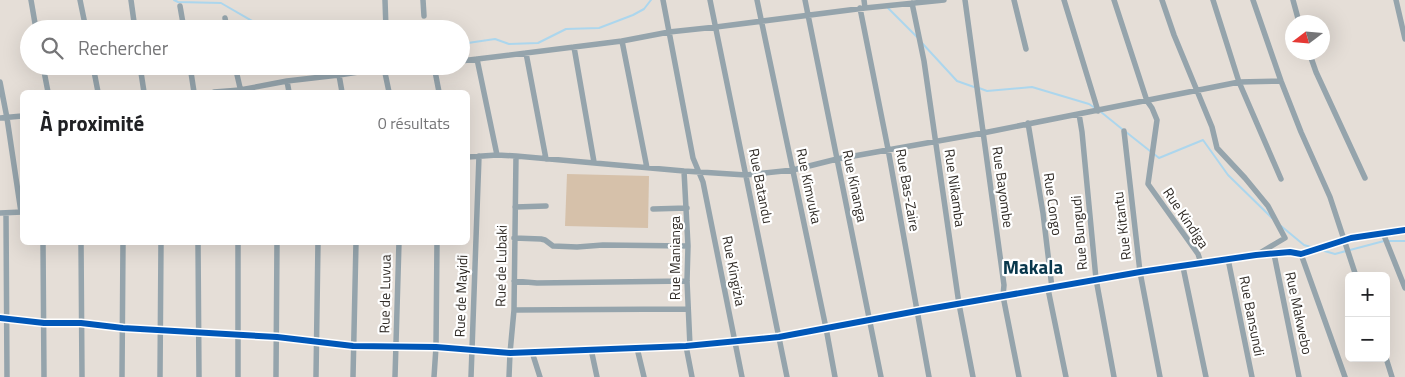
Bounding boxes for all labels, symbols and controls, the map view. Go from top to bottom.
north arrow [1285,15,1330,60]
search box [20,20,470,75]
text: Rechercher [78,33,168,62]
icon: search [38,34,66,62]
text: À proximité [40,107,144,139]
text: 0 résultats [378,111,450,135]
street label: Rue Bayombe [987,145,1020,229]
street label: Rue Kimvuka [791,146,828,226]
street label: Rue Batandu [744,147,779,225]
street label: Rue Bas-Zaire [891,147,926,233]
street label: Rue Kinanga [838,148,873,224]
street label: Rue Nikamba [940,148,971,228]
street label: Rue Congo [1039,171,1068,237]
street label: Rue Kindiga [1158,183,1215,252]
street label: Rue Kitantu [1107,191,1136,262]
street label: Rue Bungudi [1065,195,1092,271]
street label: Rue Manianga [664,216,685,300]
street label: Rue de Lubaki [489,225,512,307]
street label: Rue Kingizia [717,234,752,308]
district label: Makala [1003,252,1063,281]
street label: Rue de Luvua [373,254,396,334]
street label: Rue de Mayidi [449,254,472,338]
street label: Rue Makwebo [1280,270,1319,356]
map controls [1345,272,1390,362]
button: + [1345,272,1390,317]
street label: Rue Bansundi [1234,274,1271,358]
button: − [1345,317,1390,362]

